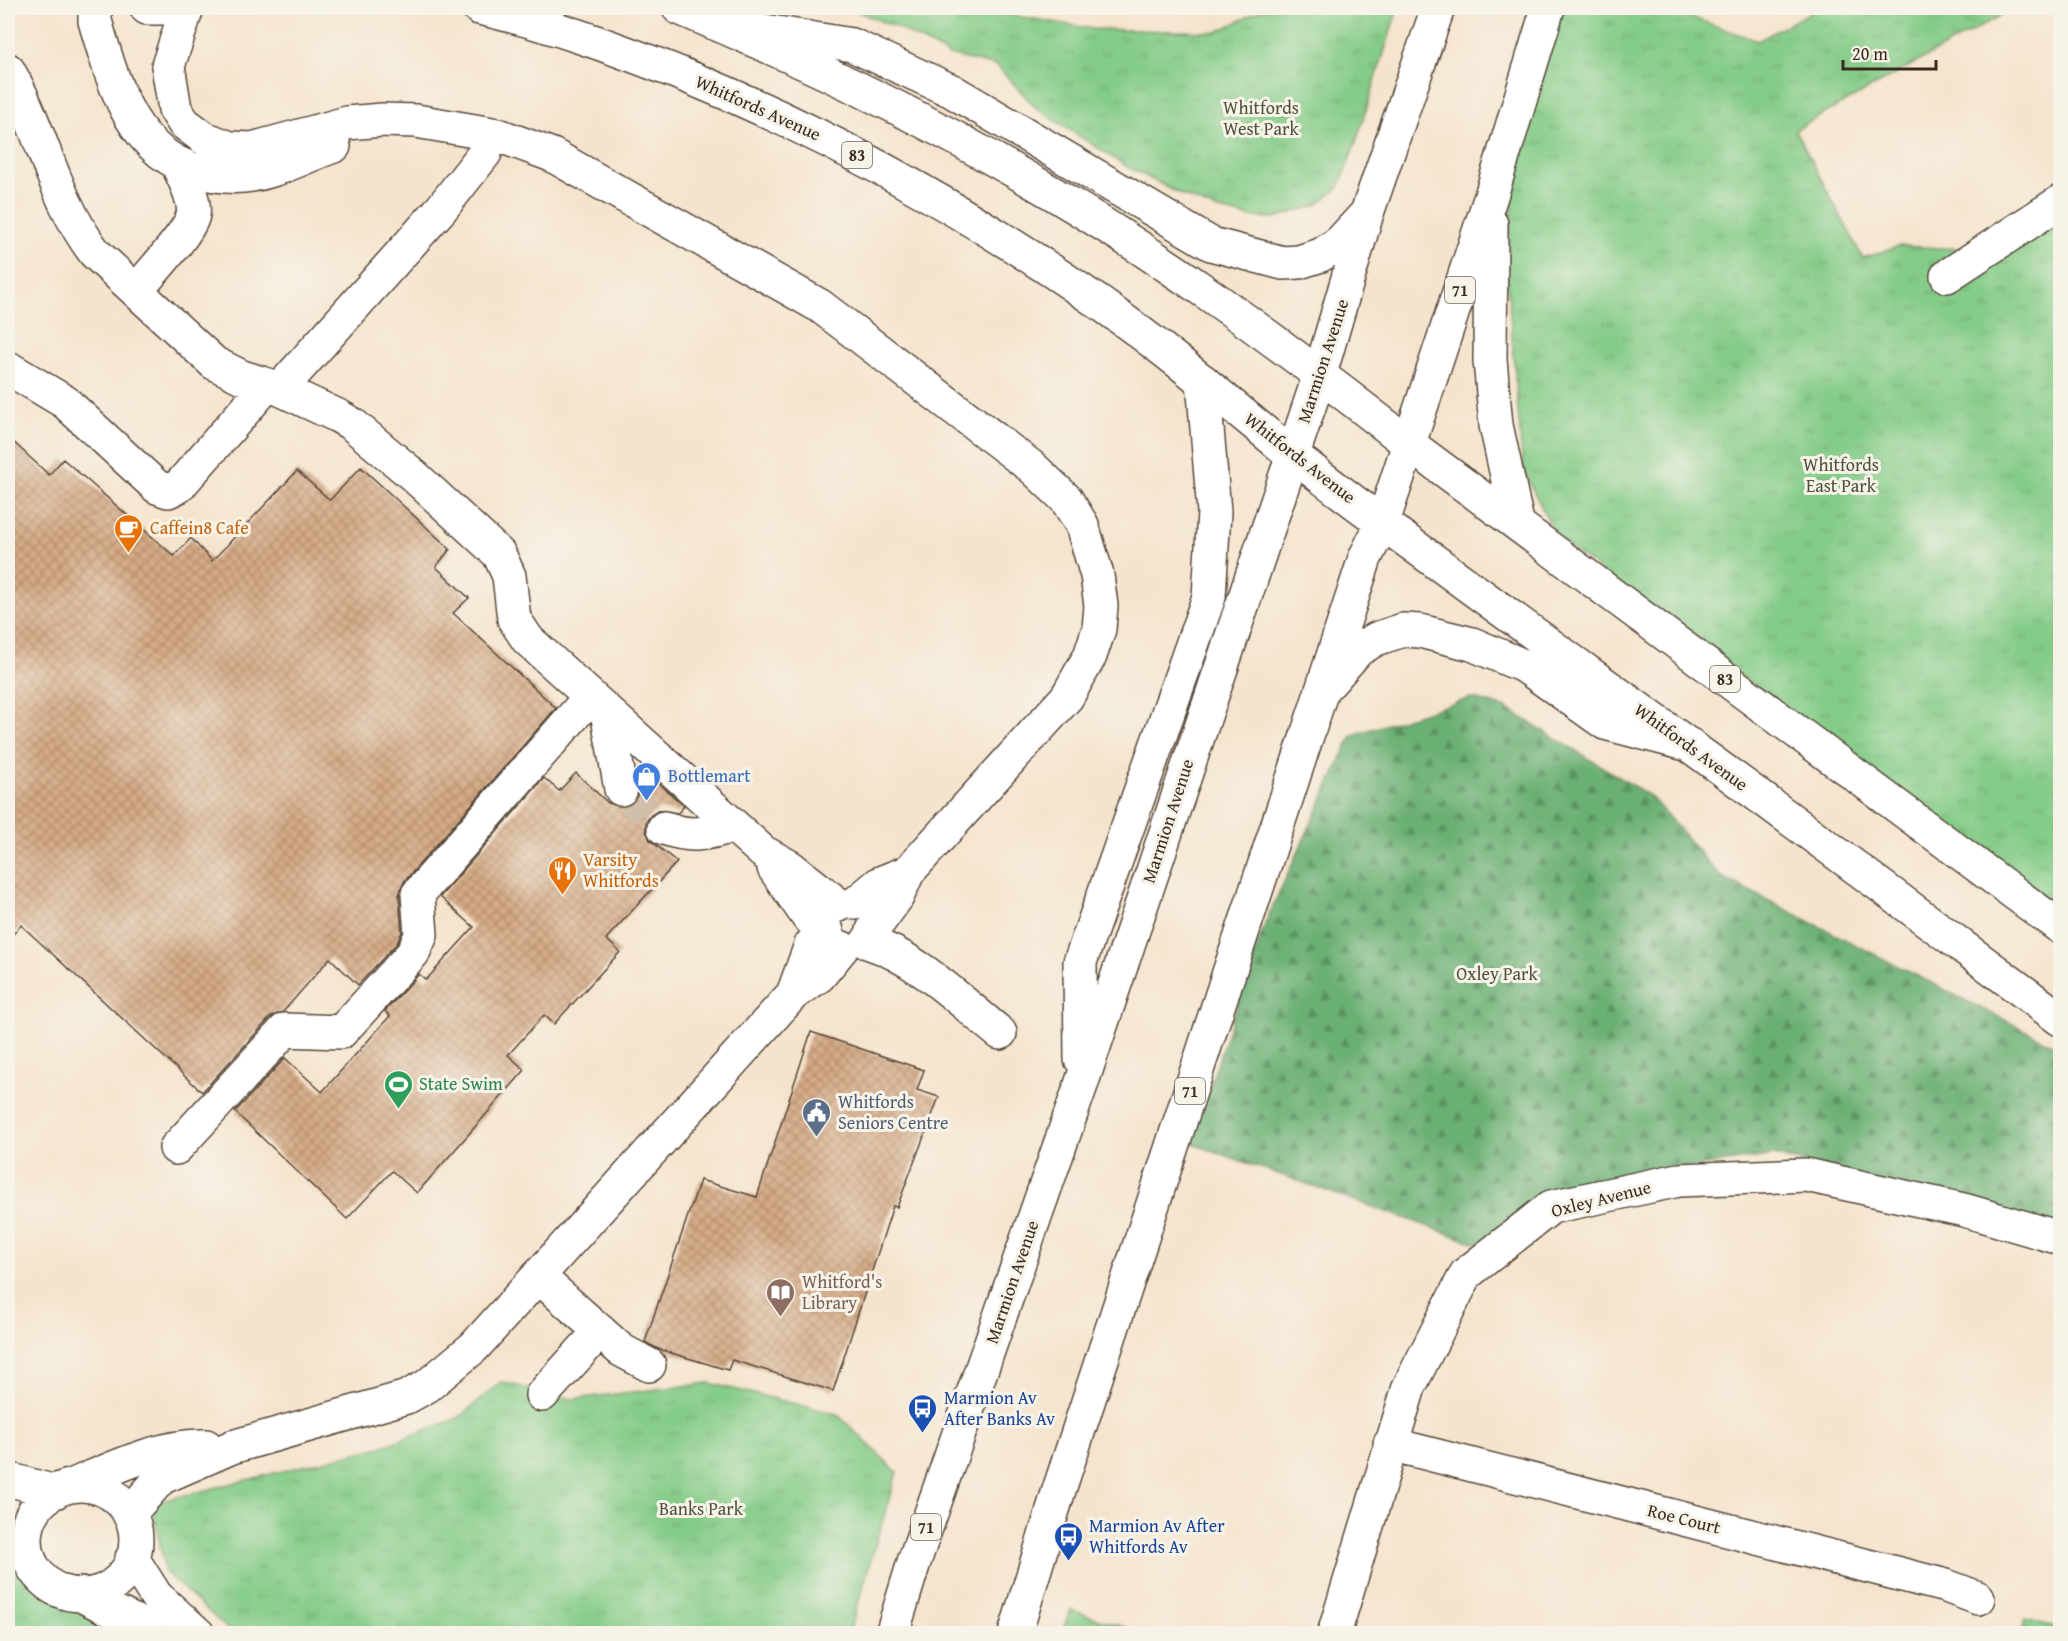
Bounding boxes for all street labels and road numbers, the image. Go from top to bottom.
street label: Whitfords Avenue [691,68,825,147]
road number: 83 [842,142,872,168]
road number: 71 [1445,277,1475,303]
street label: Marmion Avenue [1290,295,1355,426]
street label: Whitfords Avenue [1239,405,1362,510]
road number: 83 [1710,666,1740,692]
street label: Whitfords Avenue [1629,696,1754,797]
street label: Marmion Avenue [1135,755,1200,886]
road number: 71 [1175,1078,1205,1104]
street label: Oxley Avenue [1548,1173,1654,1224]
street label: Marmion Avenue [978,1216,1045,1347]
street label: Roe Court [1645,1496,1724,1541]
road number: 71 [911,1514,941,1540]

